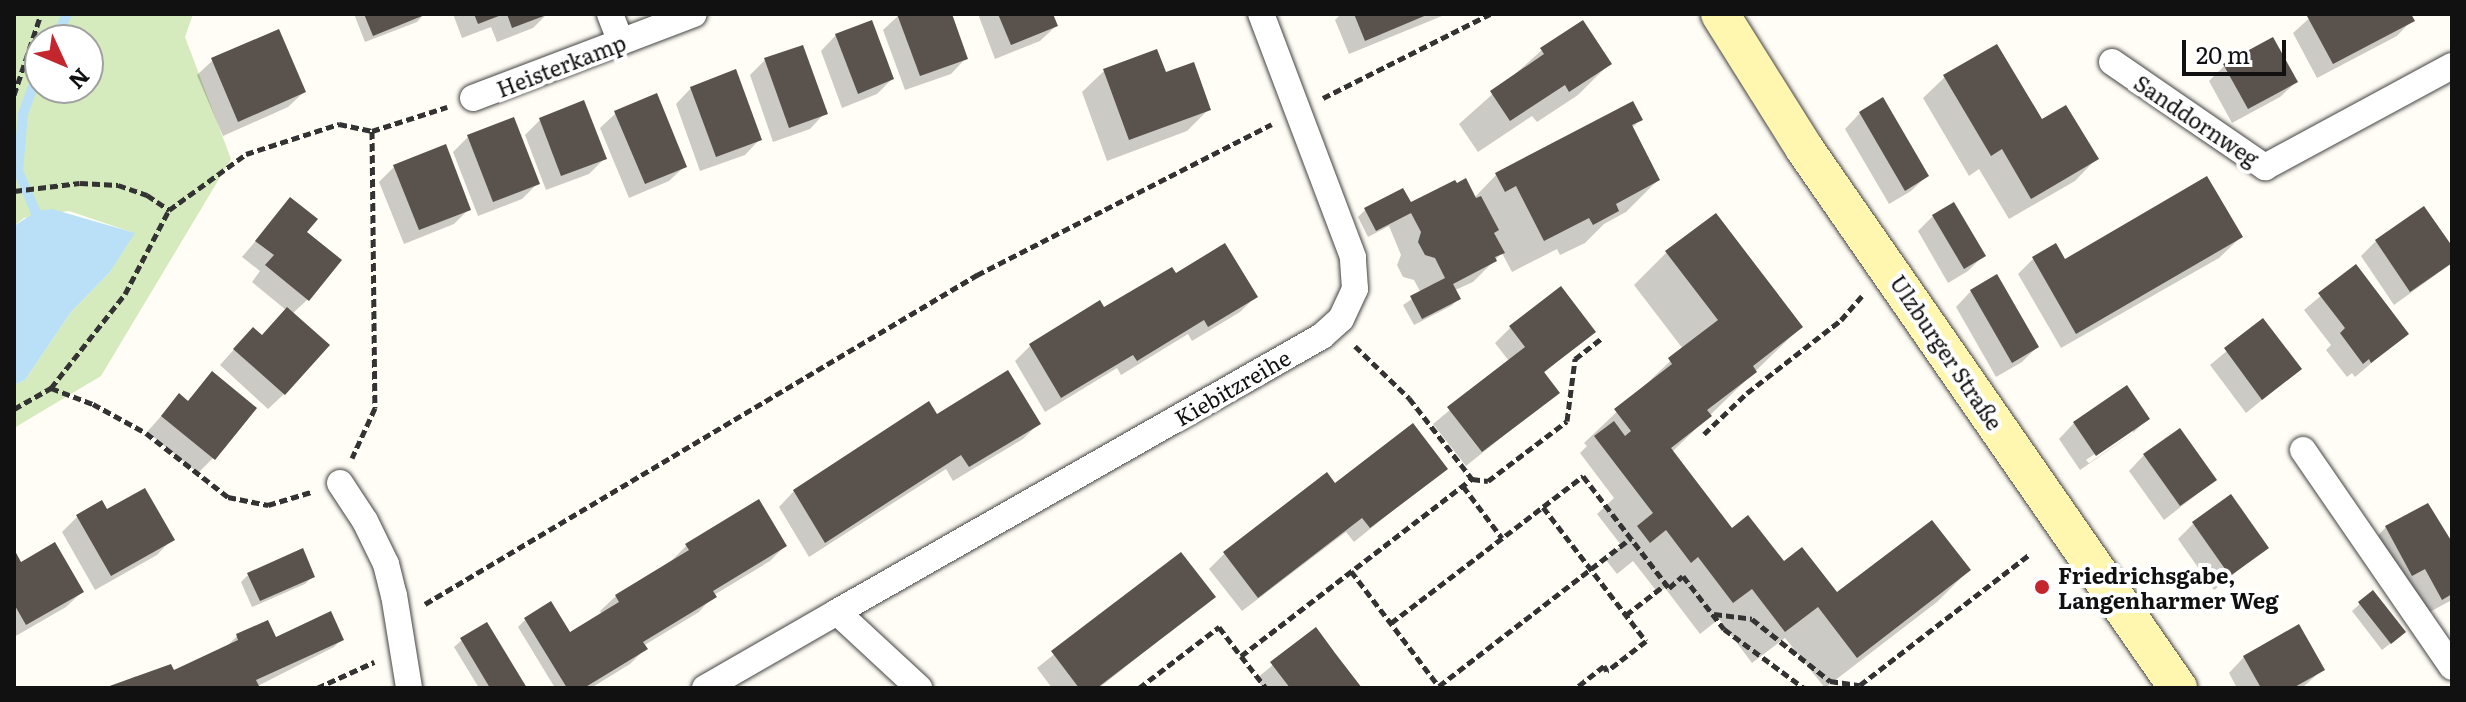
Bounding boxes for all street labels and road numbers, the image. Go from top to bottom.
street label: Heisterkamp [493,28,629,102]
street label: Sanddornweg [2130,69,2264,171]
street label: Ulzburger Straße [1885,269,2009,435]
street label: Kiebitzreihe [1170,343,1294,431]

